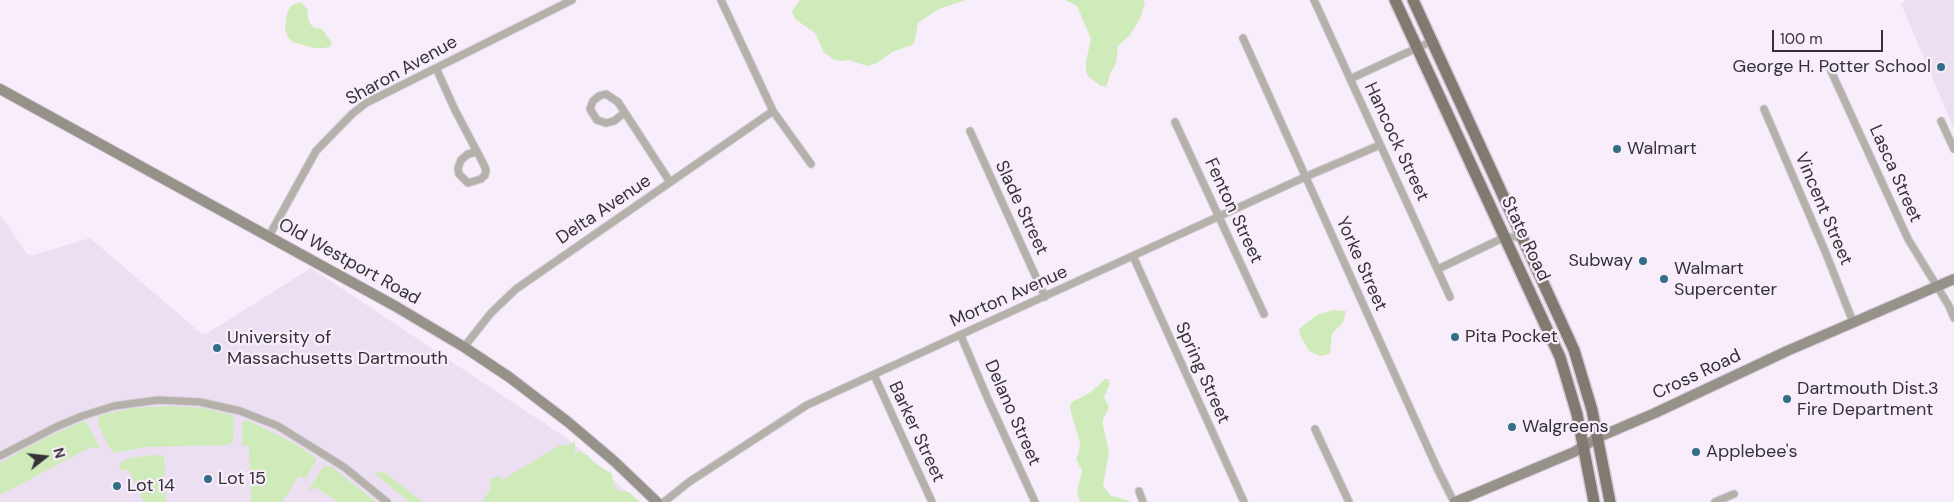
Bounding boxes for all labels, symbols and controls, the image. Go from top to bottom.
scale bar [1774,20,1885,52]
text: 100 m [1780,29,1823,49]
street label: Sharon Avenue [343,32,461,110]
place label: George H. Potter School [1732,56,1931,78]
marker: George H. Potter School [1935,61,1947,73]
street label: Hancock Street [1359,79,1433,205]
street label: Lasca Street [1864,122,1926,226]
place label: Walmart [1627,138,1697,160]
marker: Walmart [1611,143,1623,155]
street label: Vincent Street [1790,149,1856,269]
street label: Fenton Street [1199,155,1267,267]
street label: Slade Street [990,157,1052,259]
street label: Delta Avenue [553,170,655,250]
street label: State Road [1496,193,1554,285]
street label: Old Westport Road [274,214,424,310]
street label: Yorke Street [1331,214,1391,314]
place label: Subway [1568,250,1633,272]
marker: Subway [1637,255,1649,267]
place label: Walmart Supercenter [1674,258,1777,300]
street label: Morton Avenue [947,261,1071,333]
marker: Walmart Supercenter [1658,273,1670,285]
street label: Spring Street [1170,319,1234,427]
place label: Pita Pocket [1465,326,1558,348]
place label: University of Massachusetts Dartmouth [227,327,448,369]
marker: Pita Pocket [1449,331,1461,343]
marker: University of Massachusetts Dartmouth [211,342,223,354]
street label: Cross Road [1650,345,1744,405]
street label: Delano Street [979,357,1045,469]
street label: Barker Street [883,378,949,486]
place label: Dartmouth Dist.3 Fire Department [1797,378,1939,420]
marker: Dartmouth Dist.3 Fire Department [1781,393,1793,405]
place label: Walgreens [1522,416,1609,438]
marker: Walgreens [1506,421,1518,433]
north arrow [20,432,70,482]
place label: Applebee's [1706,441,1798,463]
text: N [49,445,69,460]
marker: Applebee's [1690,446,1702,458]
place label: Lot 15 [218,468,266,490]
marker: Lot 15 [202,473,214,485]
place label: Lot 14 [127,475,175,497]
marker: Lot 14 [111,480,123,492]

